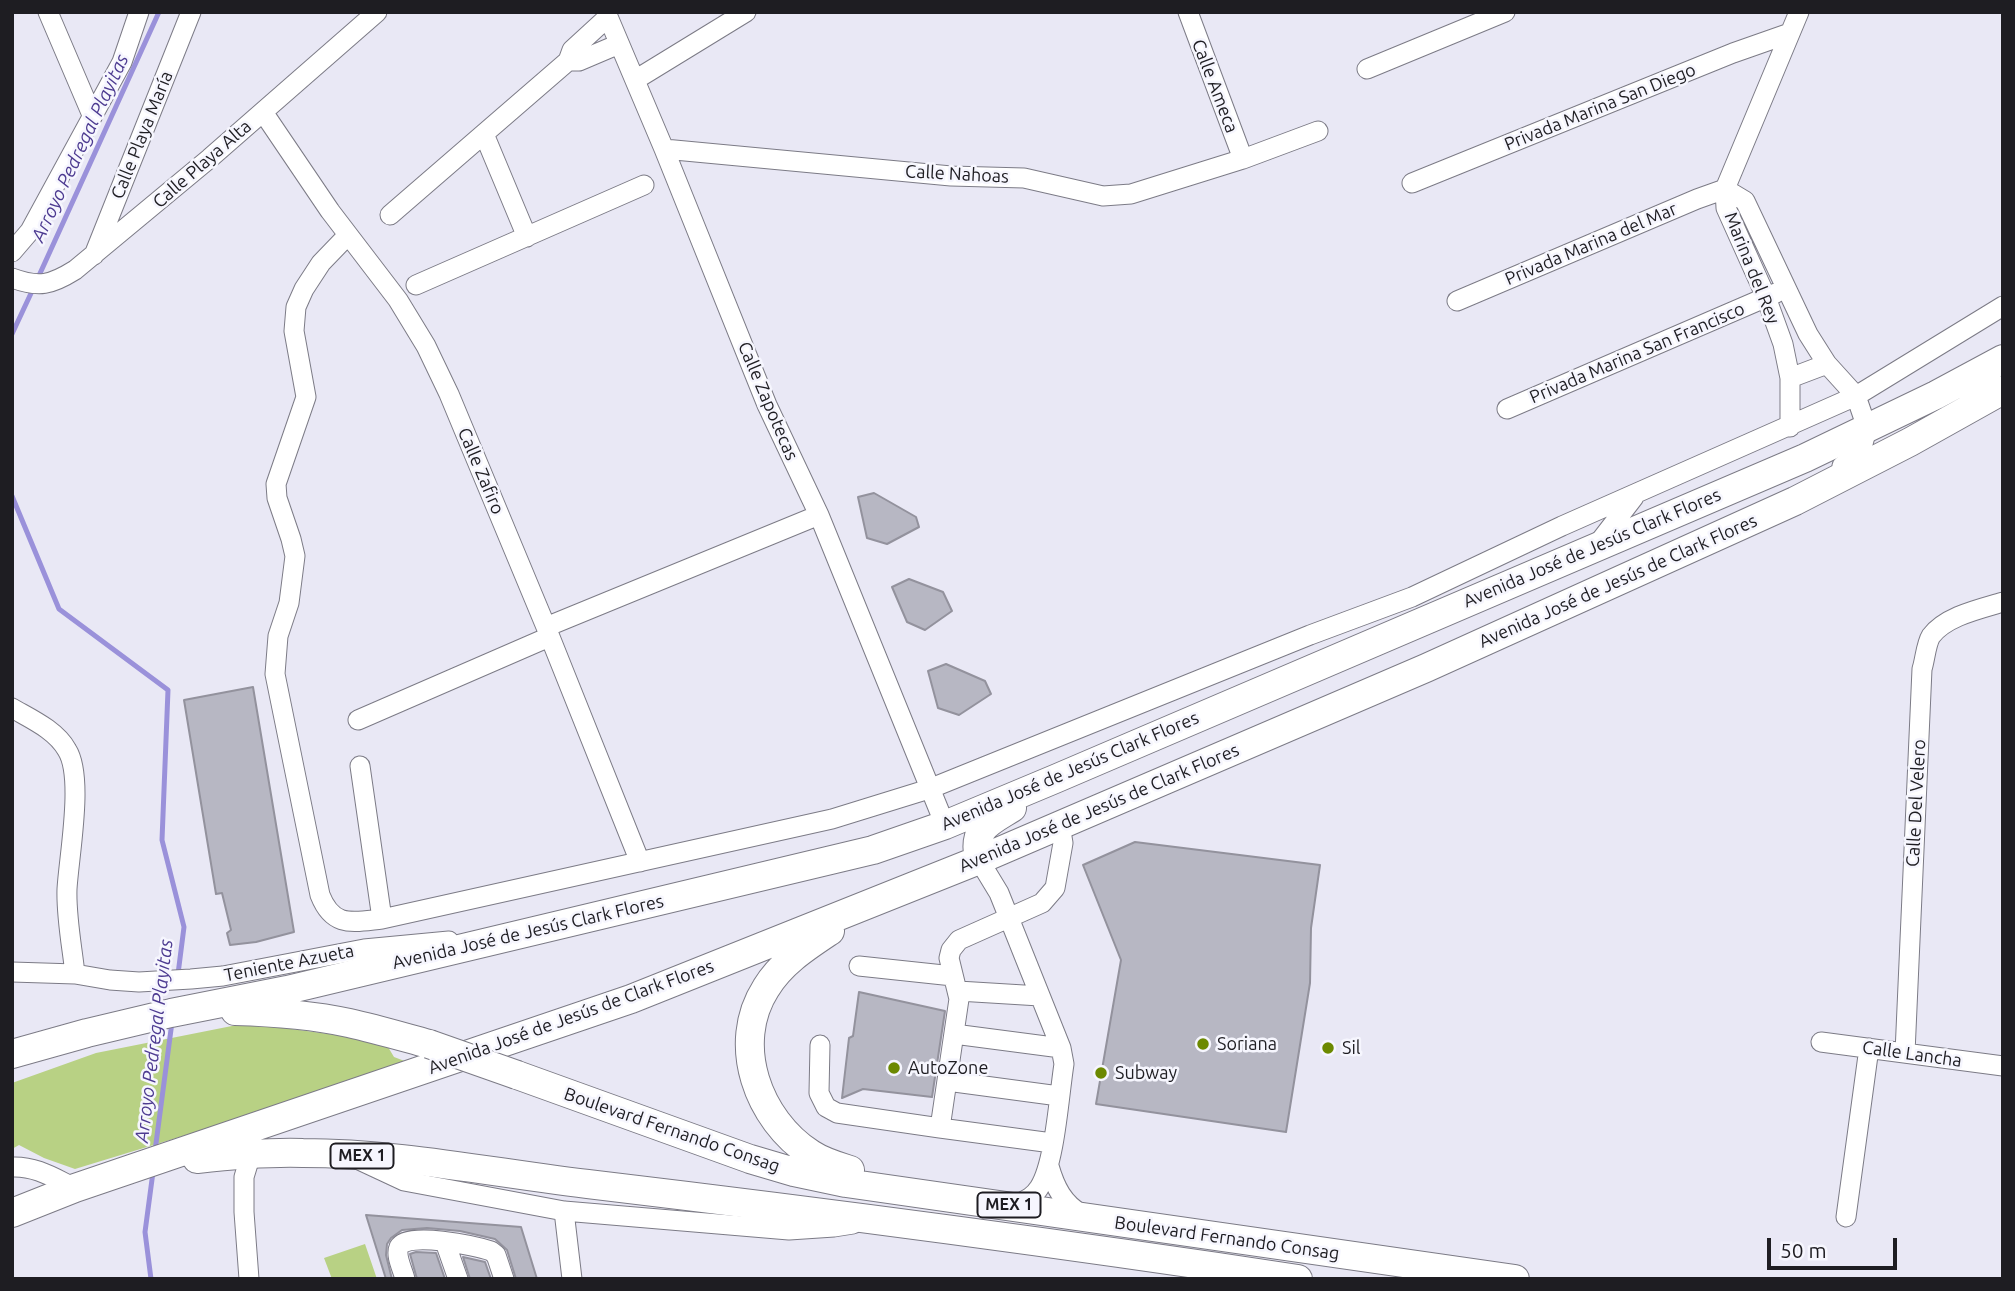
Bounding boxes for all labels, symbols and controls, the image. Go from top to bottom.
street label: Calle Ameca [1187,36,1243,136]
water label: Arroyo Pedregal Playitas [26,50,134,246]
street label: Privada Marina San Diego [1501,59,1699,155]
street label: Calle Playa María [107,68,177,202]
street label: Calle Playa Alta [148,115,256,213]
street label: Calle Nahoas [905,160,1009,188]
street label: Privada Marina del Mar [1502,198,1680,290]
street label: Marina del Rey [1720,209,1784,327]
street label: Privada Marina San Francisco [1526,298,1748,408]
street label: Calle Zapotecas [733,338,803,464]
street label: Calle Zafiro [453,425,509,517]
street label: Avenida José de Jesús Clark Flores [1460,484,1724,612]
street label: Avenida José de Jesús de Clark Flores [1476,510,1760,652]
street label: Avenida José de Jesús Clark Flores [938,707,1202,835]
street label: Avenida José de Jesús de Clark Flores [956,739,1242,877]
street label: Calle Del Velero [1902,739,1930,867]
street label: Avenida José de Jesús Clark Flores [390,890,666,974]
water label: Arroyo Pedregal Playitas [130,938,178,1144]
street label: Teniente Azueta [222,940,356,986]
street label: Avenida José de Jesús de Clark Flores [425,955,717,1079]
place label: Soriana [1217,1033,1277,1055]
marker: Soriana [1195,1036,1211,1052]
street label: Calle Lancha [1861,1036,1963,1072]
place label: Sil [1342,1037,1361,1059]
marker: Sil [1320,1040,1336,1056]
place label: AutoZone [908,1057,988,1079]
marker: AutoZone [886,1060,902,1076]
place label: Subway [1115,1062,1177,1084]
marker: Subway [1093,1065,1109,1081]
street label: Boulevard Fernando Consag [561,1083,783,1177]
road number: MEX 1 [330,1144,394,1168]
road number: MEX 1 [978,1192,1040,1218]
street label: Boulevard Fernando Consag [1113,1212,1341,1264]
scale bar [1770,1224,1899,1268]
text: 50 m [1780,1238,1827,1262]

